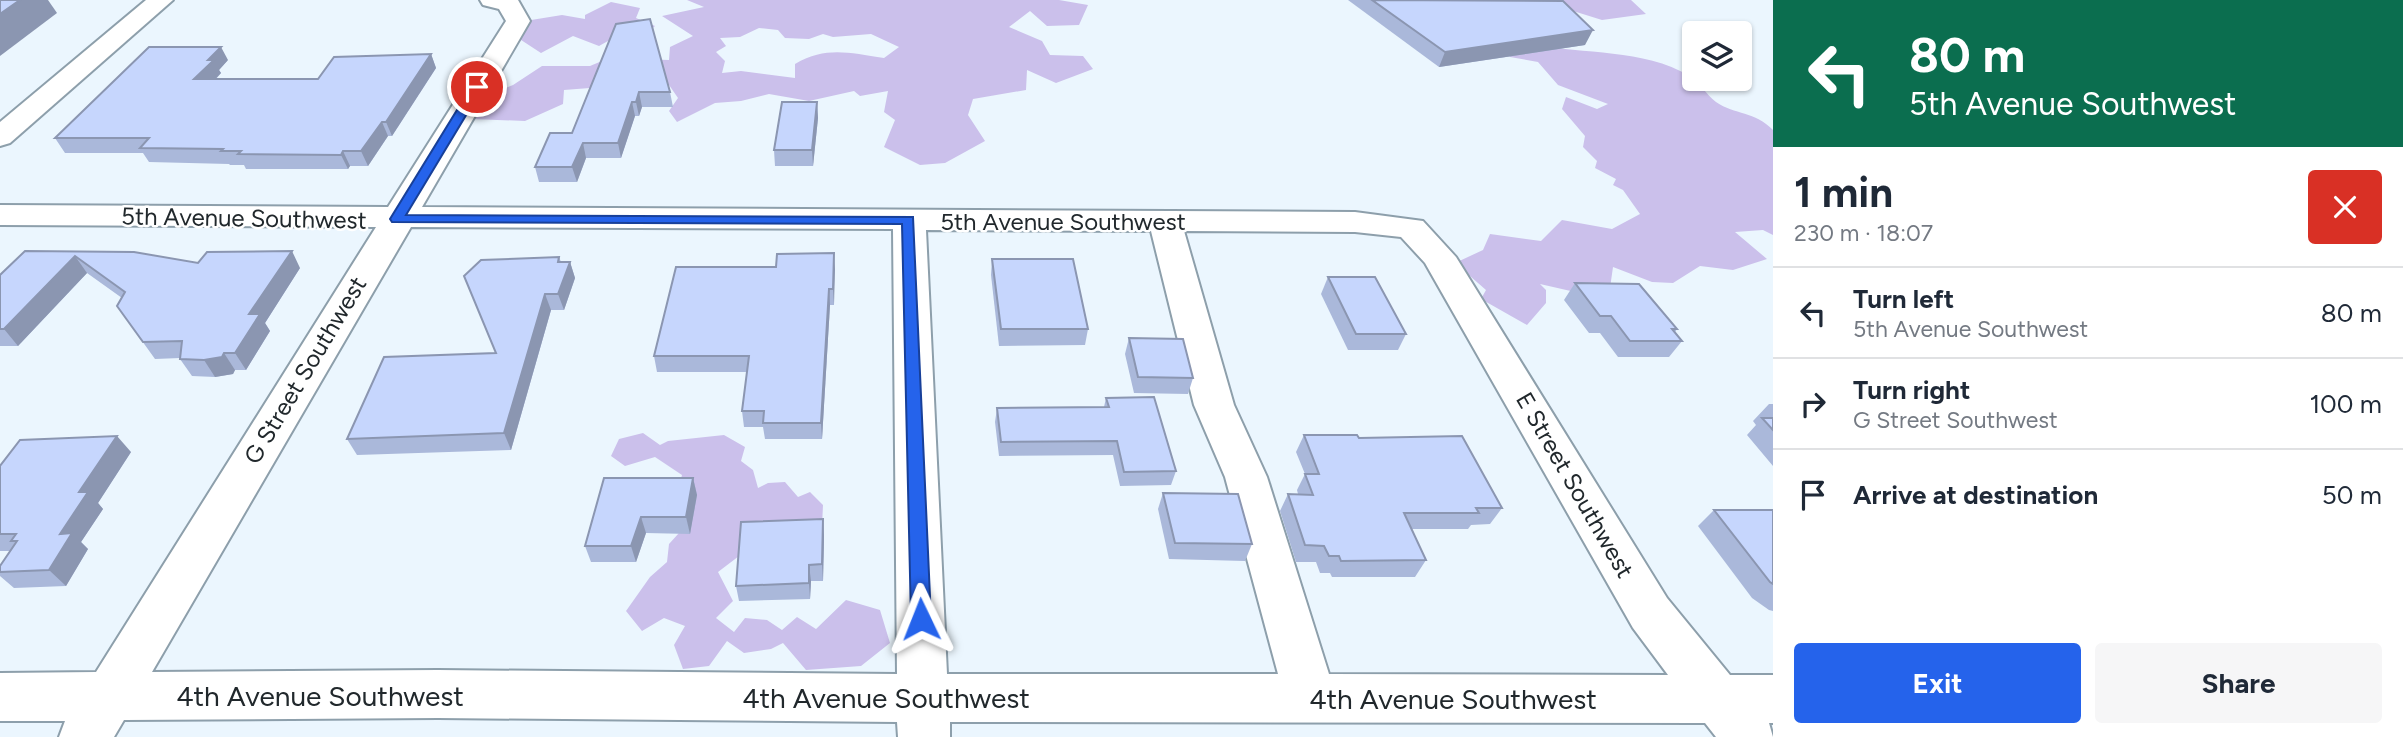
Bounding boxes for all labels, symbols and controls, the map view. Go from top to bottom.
map controls [1682,21,1752,91]
button: layers [1682,21,1752,91]
text: 80 m [1909,25,2025,84]
icon: left [1794,28,1885,119]
pin [447,57,507,117]
icon: arrive [458,68,496,106]
text: 5th Avenue Southwest [1909,85,2236,123]
text: 1 min [1794,167,1893,218]
button: close [2308,170,2382,244]
street label: 5th Avenue Southwest [121,201,367,235]
street label: 5th Avenue Southwest [940,207,1186,236]
text: 230 m · 18:07 [1794,219,1933,247]
street label: G Street Southwest [238,271,372,469]
text: Turn left [1853,283,1954,315]
icon: left [1794,294,1832,332]
text: 80 m [2321,297,2382,329]
text: 5th Avenue Southwest [1853,315,2088,343]
text: Turn right [1853,374,1970,406]
icon: right [1794,385,1832,423]
street label: E Street Southwest [1510,387,1640,583]
text: 100 m [2309,388,2382,420]
text: G Street Southwest [1853,406,2058,434]
icon: arrive [1794,476,1832,514]
text: Arrive at destination [1853,479,2098,511]
text: 50 m [2322,479,2382,511]
position arrow [884,582,958,656]
button: Exit [1794,643,2081,723]
button: Share [2095,643,2382,723]
street label: 4th Avenue Southwest [176,679,464,713]
street label: 4th Avenue Southwest [742,681,1030,715]
street label: 4th Avenue Southwest [1309,682,1597,716]

